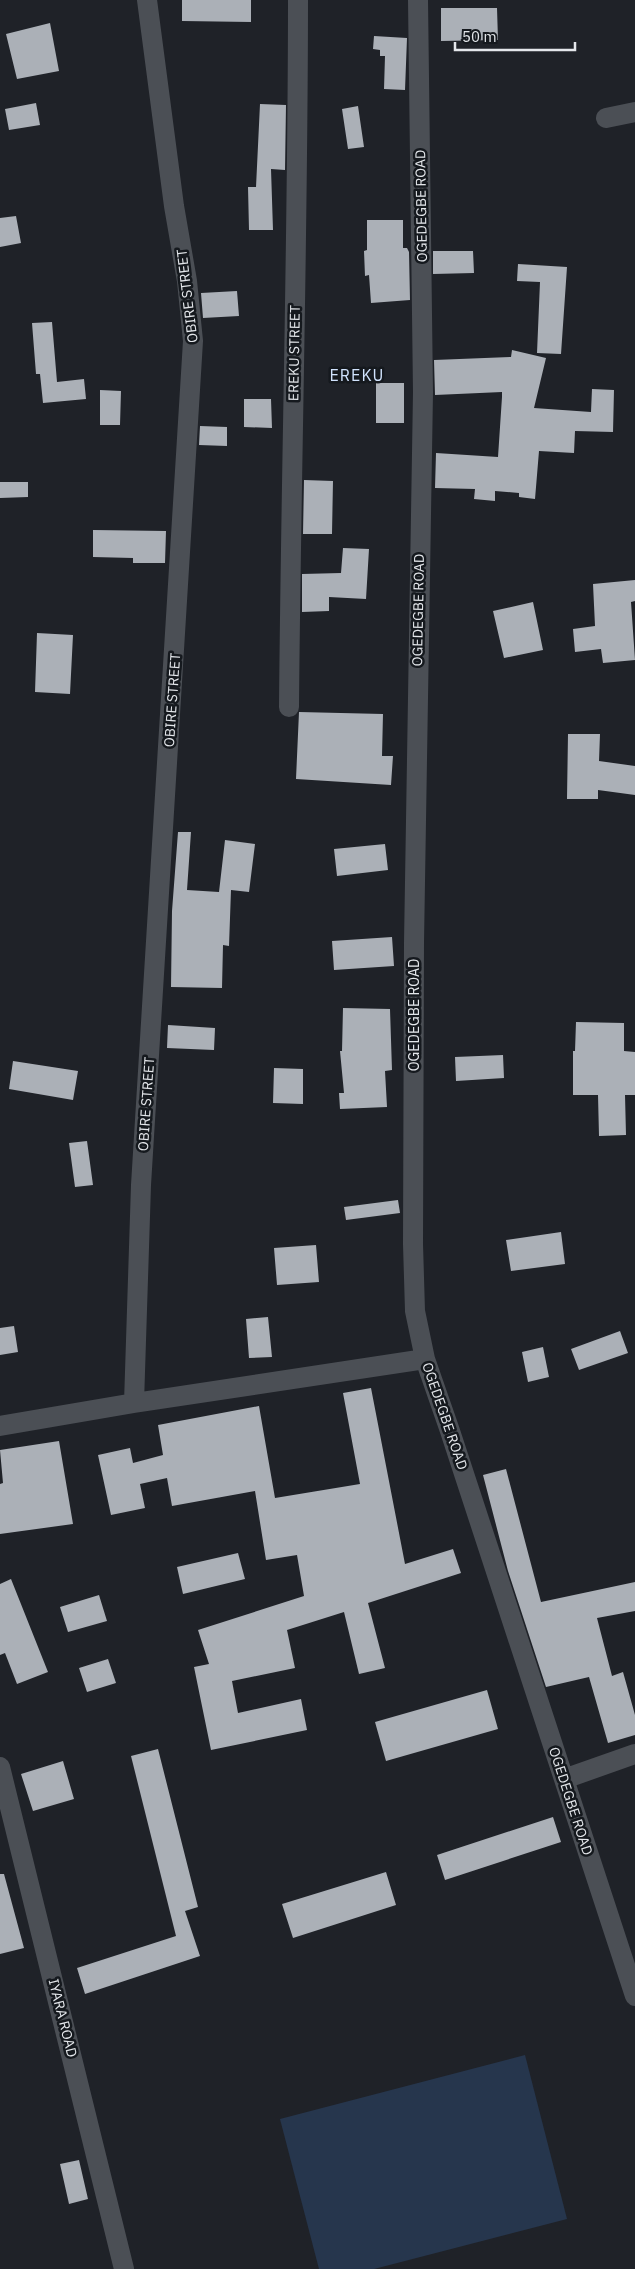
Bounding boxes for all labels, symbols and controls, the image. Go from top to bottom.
scale bar [455,20,575,52]
text: 50 m [462,27,497,46]
street label: OGEDEGBE ROAD [411,150,431,262]
street label: OBIRE STREET [172,248,202,344]
street label: EREKU STREET [284,305,304,401]
district label: EREKU [330,365,384,385]
street label: OGEDEGBE ROAD [408,554,428,666]
street label: OBIRE STREET [160,652,184,748]
street label: OGEDEGBE ROAD [405,959,423,1071]
street label: OBIRE STREET [134,1056,158,1152]
street label: OGEDEGBE ROAD [418,1360,472,1472]
street label: OGEDEGBE ROAD [545,1745,597,1857]
street label: IYARA ROAD [45,1977,81,2059]

